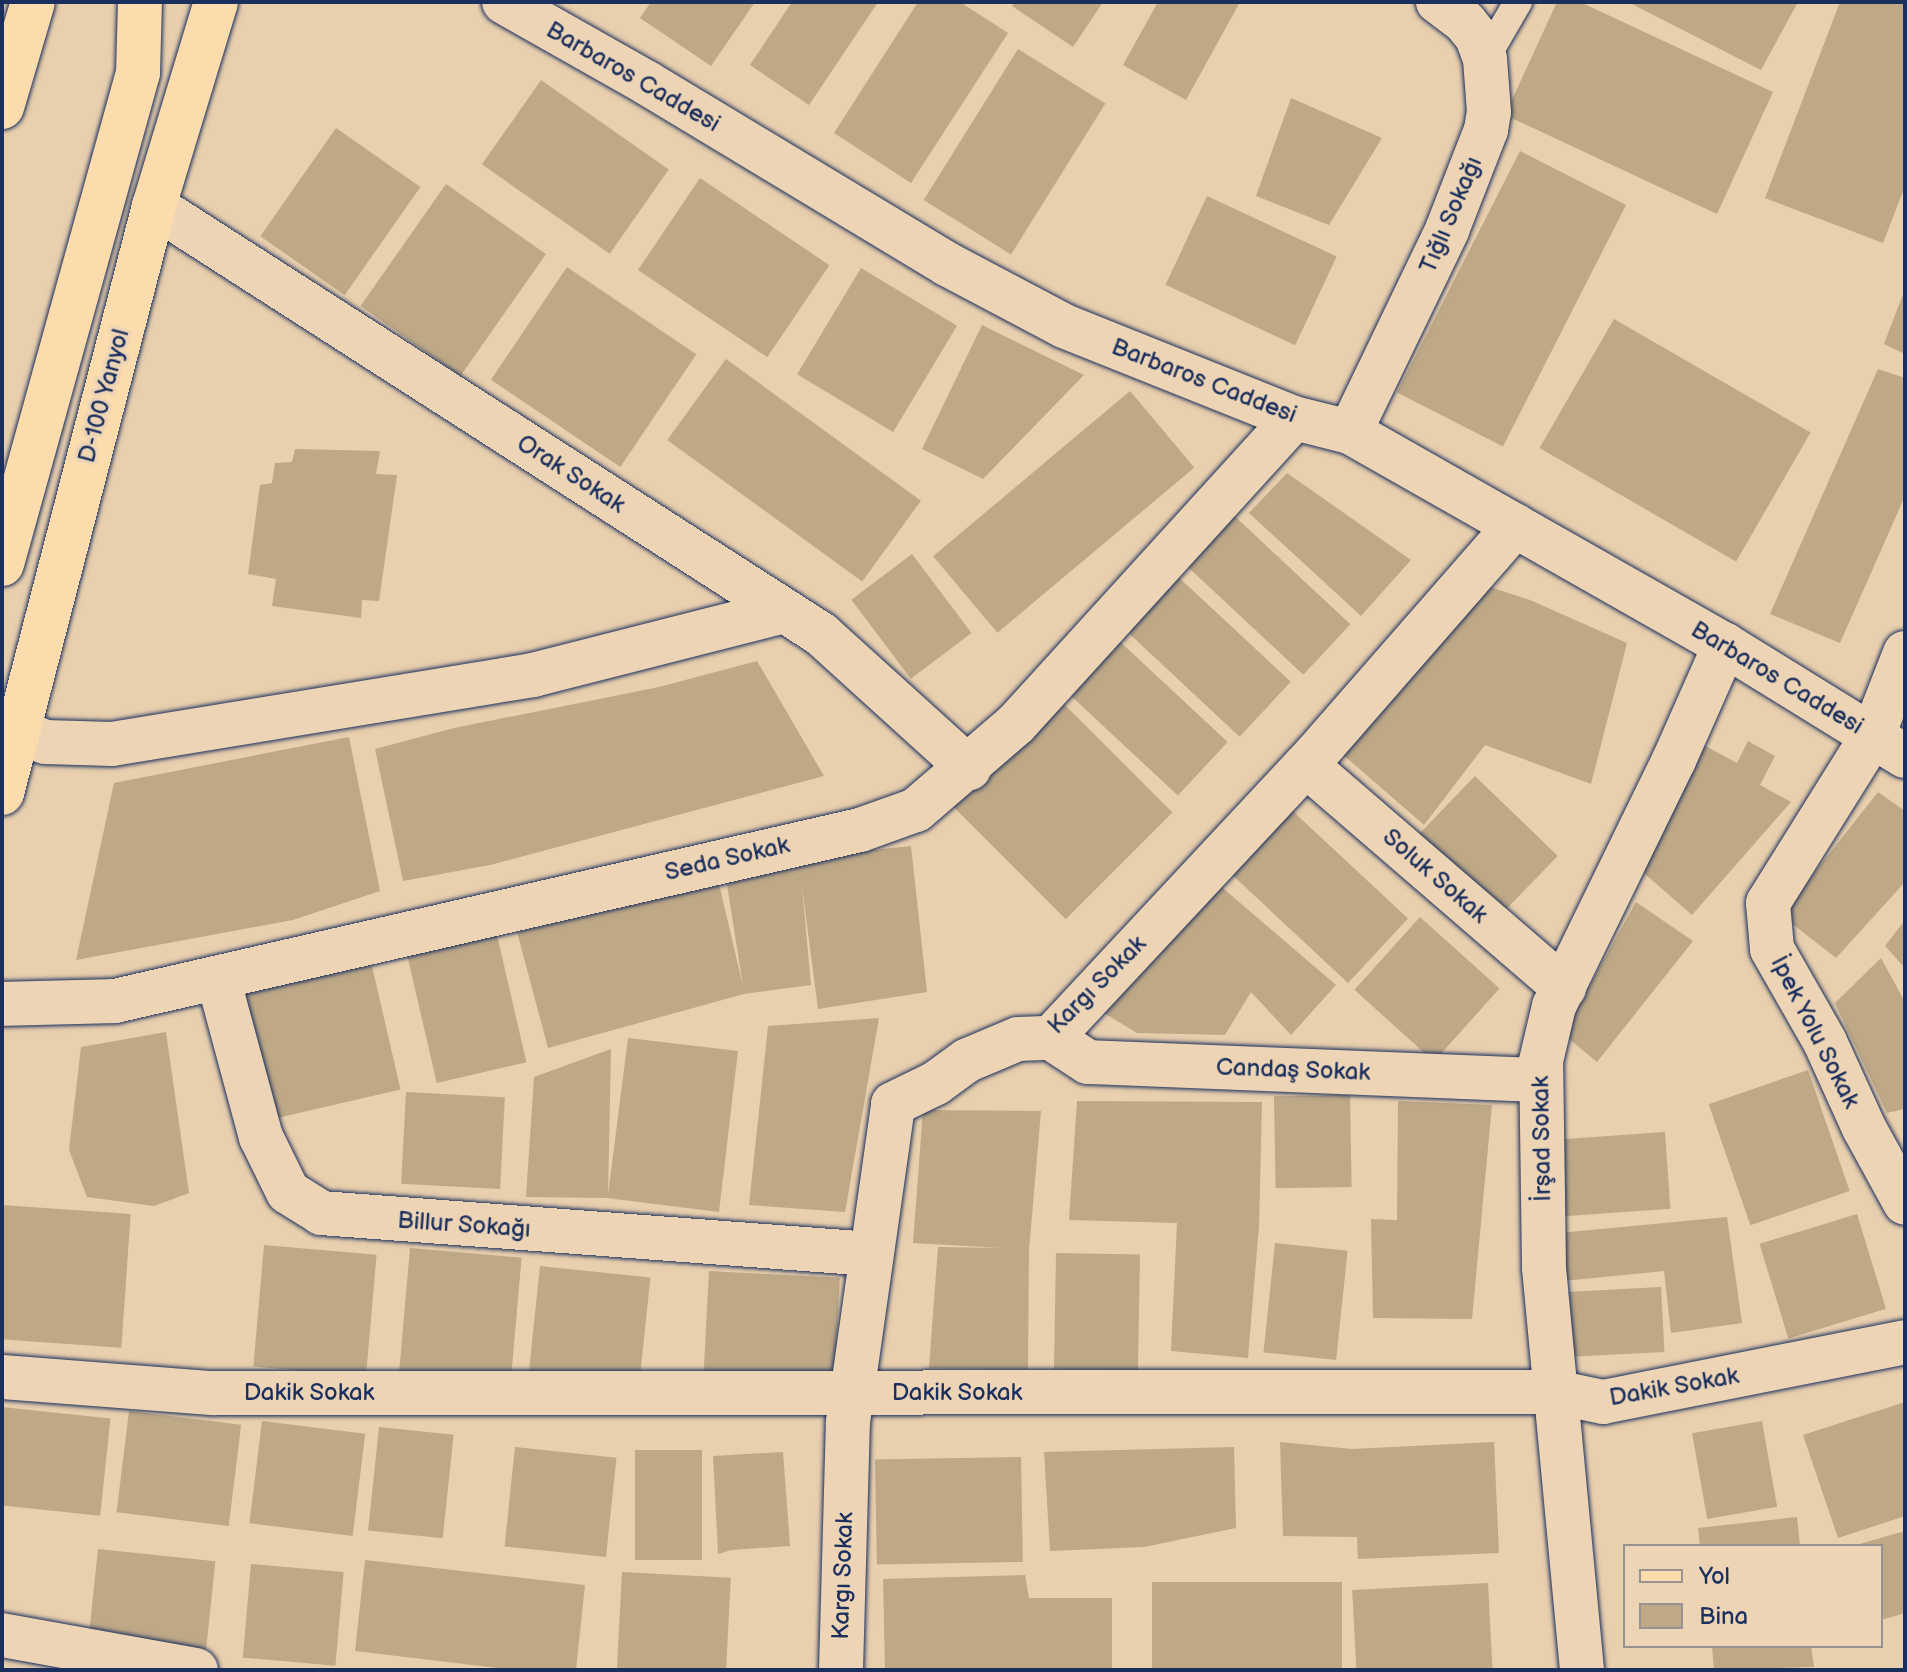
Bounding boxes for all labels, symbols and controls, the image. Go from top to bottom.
street label: Barbaros Caddesi [541,16,725,138]
street label: Tığlı Sokağı [1413,152,1489,278]
street label: D-100 Yanyol [72,325,136,467]
street label: Barbaros Caddesi [1107,332,1301,430]
street label: Orak Sokak [512,428,630,520]
street label: Barbaros Caddesi [1686,615,1868,741]
street label: Soluk Sokak [1377,823,1493,929]
street label: Seda Sokak [662,831,792,887]
street label: Kargı Sokak [1042,930,1152,1040]
street label: İpek Yolu Sokak [1764,950,1866,1114]
street label: Candaş Sokak [1215,1053,1371,1087]
street label: İrşad Sokak [1527,1076,1557,1202]
street label: Billur Sokağı [396,1206,532,1244]
street label: Dakik Sokak [1607,1361,1741,1413]
street label: Dakik Sokak [243,1379,375,1407]
street label: Dakik Sokak [891,1379,1023,1407]
street label: Kargı Sokak [826,1512,860,1640]
legend [1623,1544,1883,1648]
text: Yol [1699,1562,1730,1591]
text: Bina [1699,1602,1748,1631]

